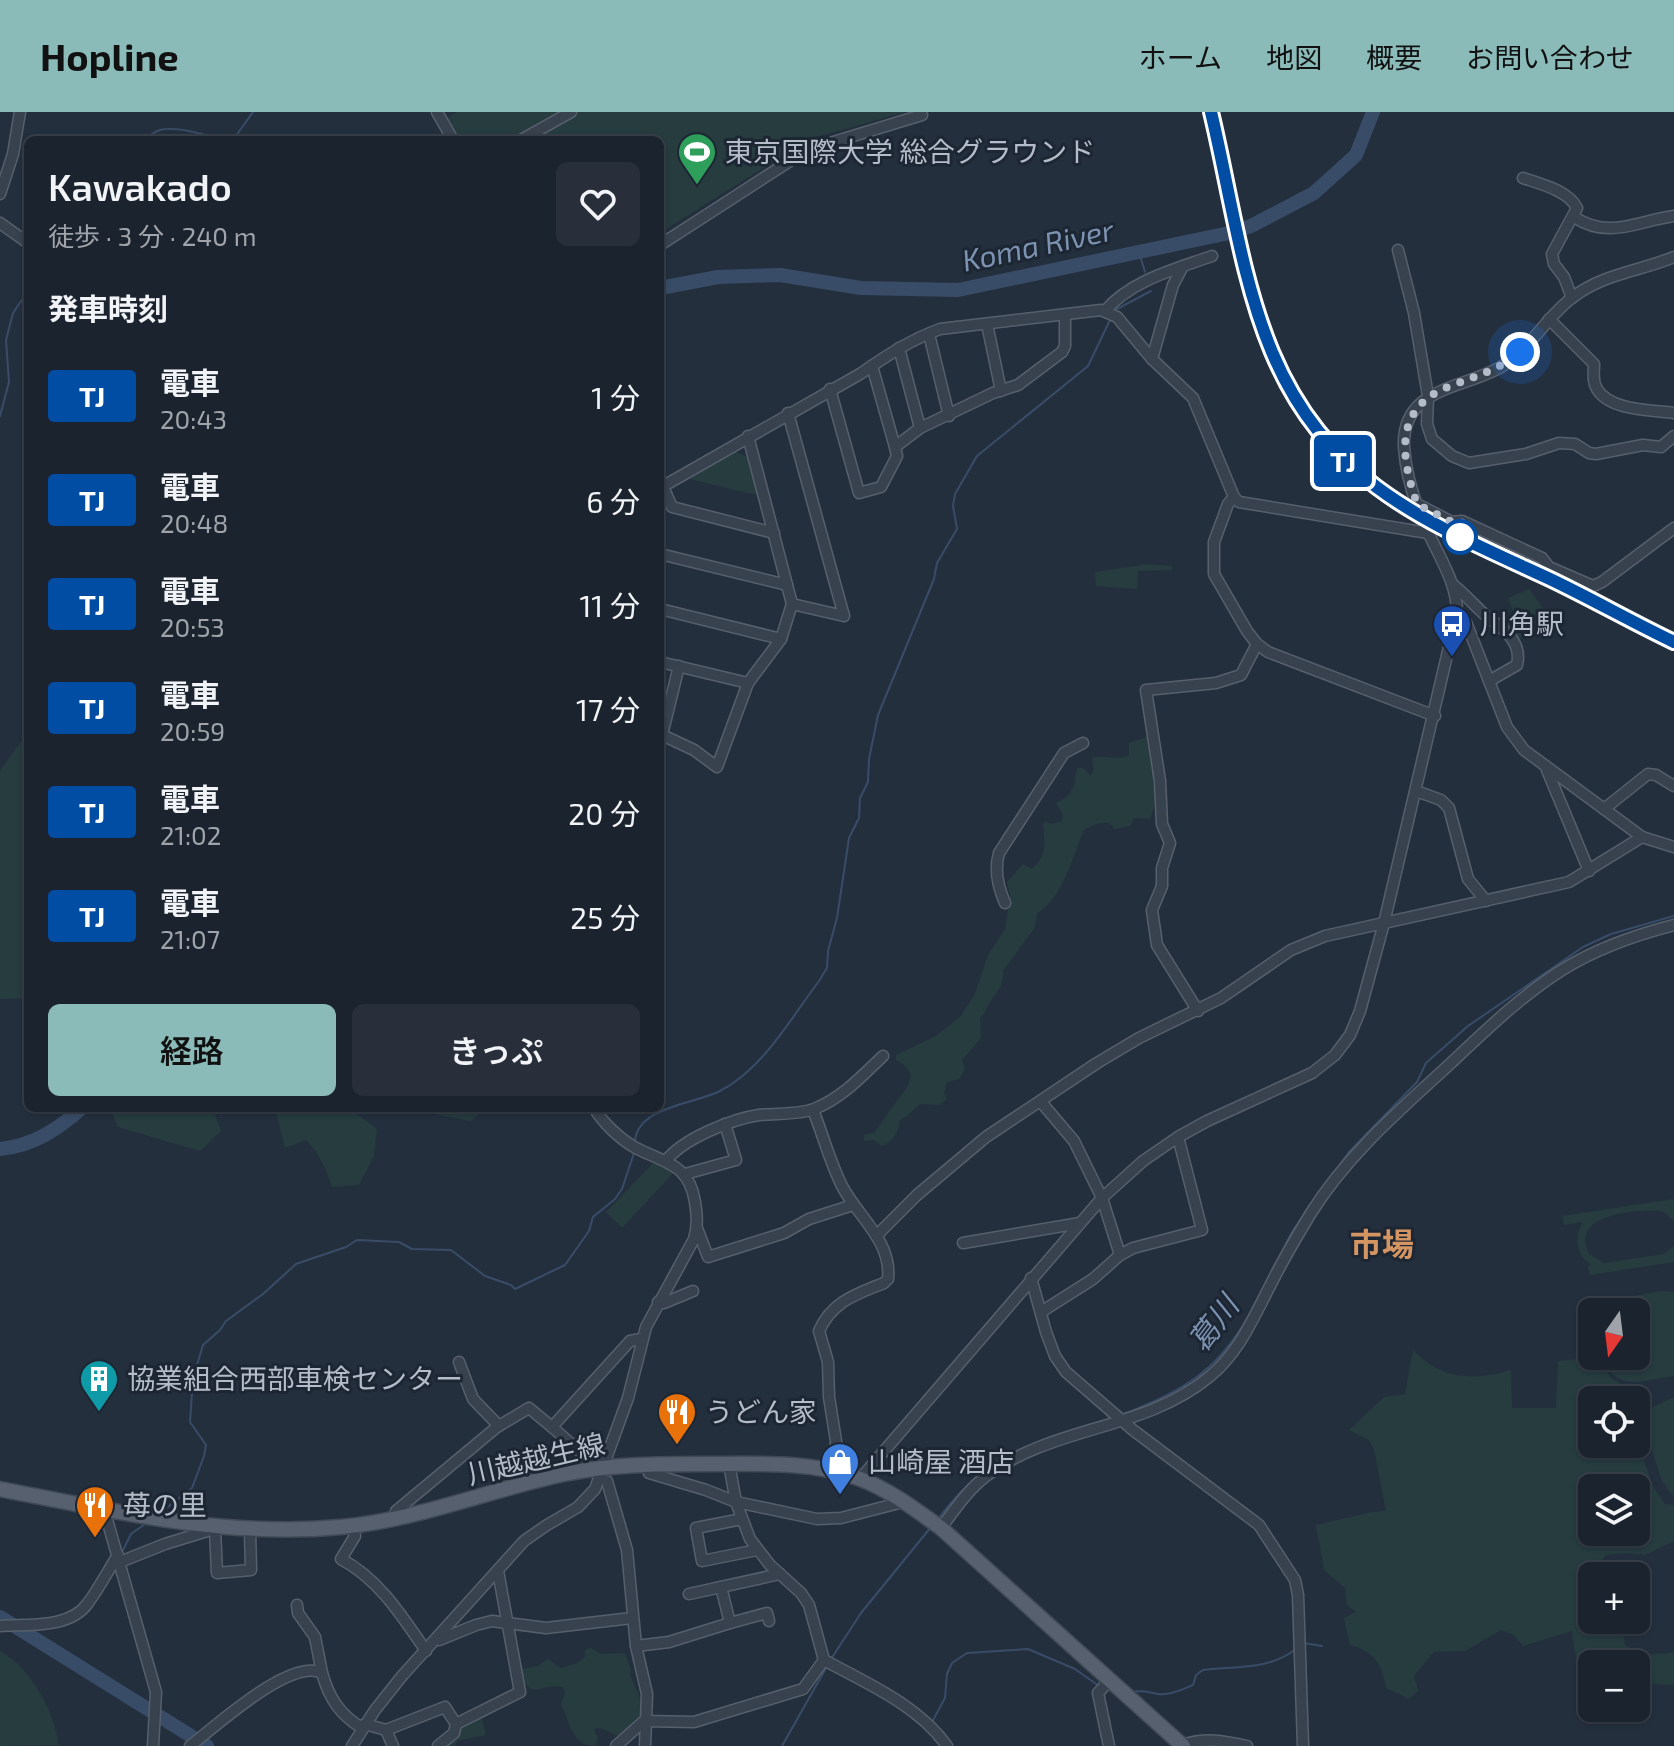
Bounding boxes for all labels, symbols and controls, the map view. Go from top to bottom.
text: Hopline [40,33,179,79]
text: ホーム [1139,40,1222,74]
text: 地図 [1266,40,1322,74]
text: 概要 [1366,40,1422,74]
text: お問い合わせ [1466,40,1634,74]
sports icon: 東京国際大学 総合グラウンド [676,131,718,186]
place label: 東京国際大学 総合グラウンド [725,134,1095,168]
button: heart [556,162,640,246]
text: Kawakado [48,163,232,209]
water label: Koma River [958,210,1118,278]
text: 徒歩 · 3 分 · 240 m [48,220,257,251]
text: 発車時刻 [48,290,168,326]
your location [1500,332,1540,372]
text: 電車 [160,364,220,400]
text: TJ [79,379,105,413]
text: 1 分 [591,379,640,415]
text: 20:43 [160,403,227,434]
line badge: TJ [1307,435,1379,487]
text: TJ [1330,444,1356,478]
text: 電車 [160,468,220,504]
text: TJ [79,483,105,517]
text: 6 分 [586,483,640,519]
text: 20:48 [160,507,228,538]
unlabelled marker [1443,520,1477,554]
text: 電車 [160,572,220,608]
text: TJ [79,587,105,621]
text: 11 分 [579,587,640,623]
bus stop icon: 川角駅 [1431,603,1473,658]
place label: 川角駅 [1480,606,1564,640]
text: 20:53 [160,611,225,642]
text: 電車 [160,676,220,712]
text: TJ [79,691,105,725]
text: 17 分 [576,691,640,727]
text: 20:59 [160,715,225,746]
text: 電車 [160,780,220,816]
text: TJ [79,795,105,829]
text: 20 分 [568,795,640,831]
text: 21:02 [160,819,221,850]
text: 電車 [160,884,220,920]
text: TJ [79,899,105,933]
text: 25 分 [570,899,640,935]
text: 21:07 [160,923,220,954]
button: 経路 [48,1004,336,1096]
button: きっぷ [352,1004,640,1096]
district label: 市場 [1350,1224,1414,1262]
water label: 葛川 [1180,1286,1247,1358]
north arrow [1578,1298,1650,1370]
map controls [1578,1298,1650,1722]
building icon: 協業組合西部車検センター [78,1358,120,1413]
place label: 協業組合西部車検センター [127,1361,463,1395]
button: locate [1578,1386,1650,1458]
restaurant icon: うどん家 [656,1391,698,1446]
place label: うどん家 [705,1394,817,1428]
street label: 川越越生線 [464,1426,608,1490]
shop icon: 山崎屋 酒店 [819,1441,861,1496]
place label: 山崎屋 酒店 [868,1444,1014,1478]
button: layers [1578,1474,1650,1546]
restaurant icon: 苺の里 [74,1484,116,1539]
place label: 苺の里 [123,1487,207,1521]
button: + [1578,1562,1650,1634]
button: − [1578,1650,1650,1722]

